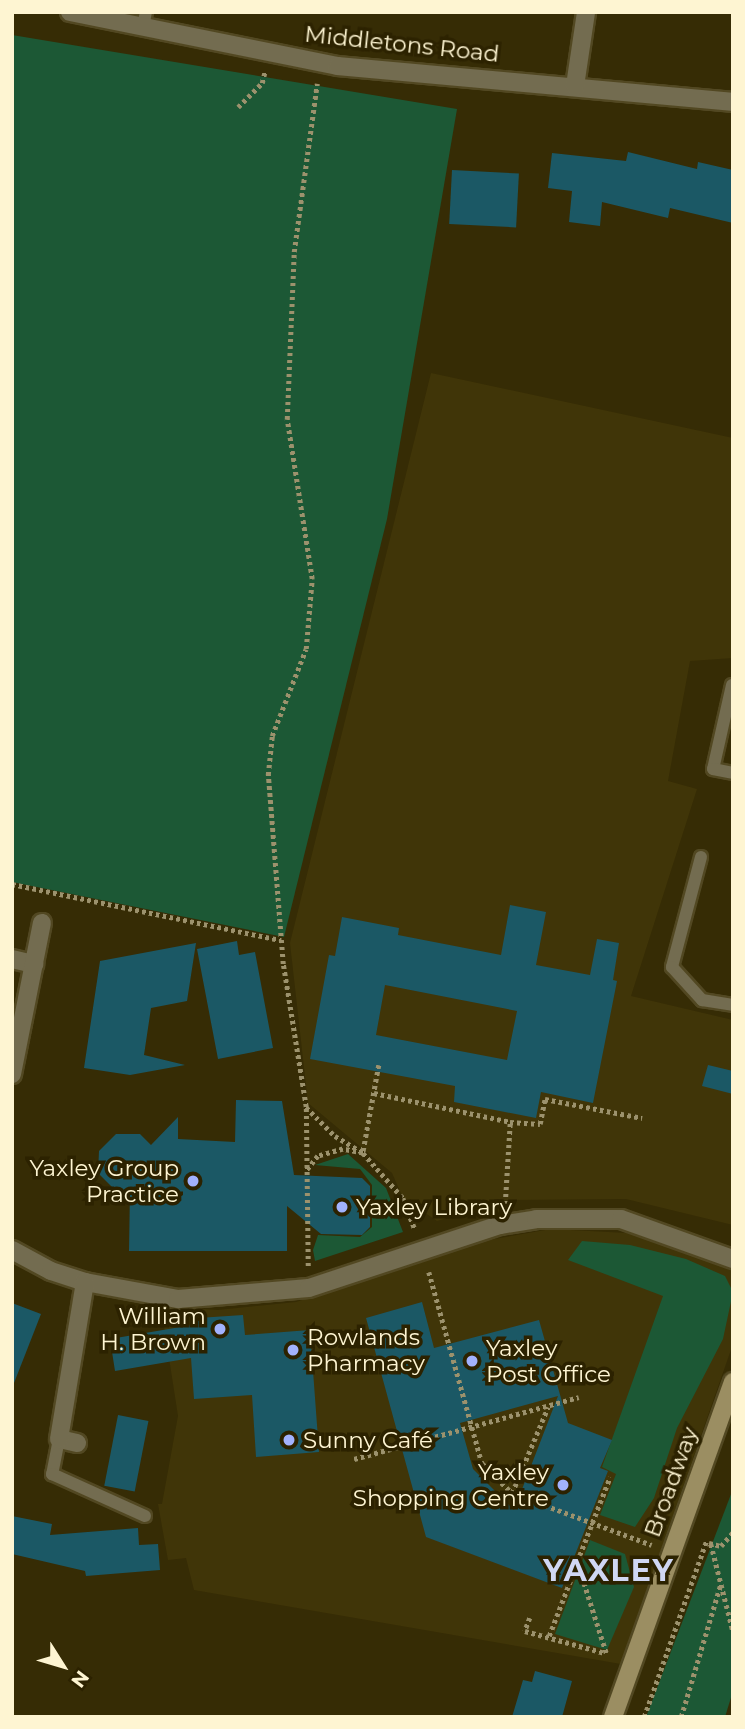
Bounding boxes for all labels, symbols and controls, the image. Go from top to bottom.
street label: Middletons Road [303,20,501,68]
place label: Yaxley Group Practice [29,1154,179,1208]
marker: Yaxley Group Practice [185,1173,201,1189]
place label: Yaxley Library [356,1193,512,1221]
marker: Yaxley Library [334,1199,350,1215]
place label: William H. Brown [100,1302,206,1356]
marker: William H. Brown [212,1321,228,1337]
place label: Rowlands Pharmacy [307,1323,425,1377]
place label: Yaxley Post Office [486,1334,611,1388]
marker: Rowlands Pharmacy [285,1342,301,1358]
marker: Yaxley Post Office [464,1353,480,1369]
street label: Broadway [638,1423,704,1541]
place label: Sunny Café [303,1426,433,1454]
marker: Sunny Café [281,1432,297,1448]
place label: Yaxley Shopping Centre [353,1458,549,1512]
marker: Yaxley Shopping Centre [555,1477,571,1493]
district label: YAXLEY [544,1553,674,1589]
north arrow [28,1631,98,1701]
text: N [66,1666,94,1692]

